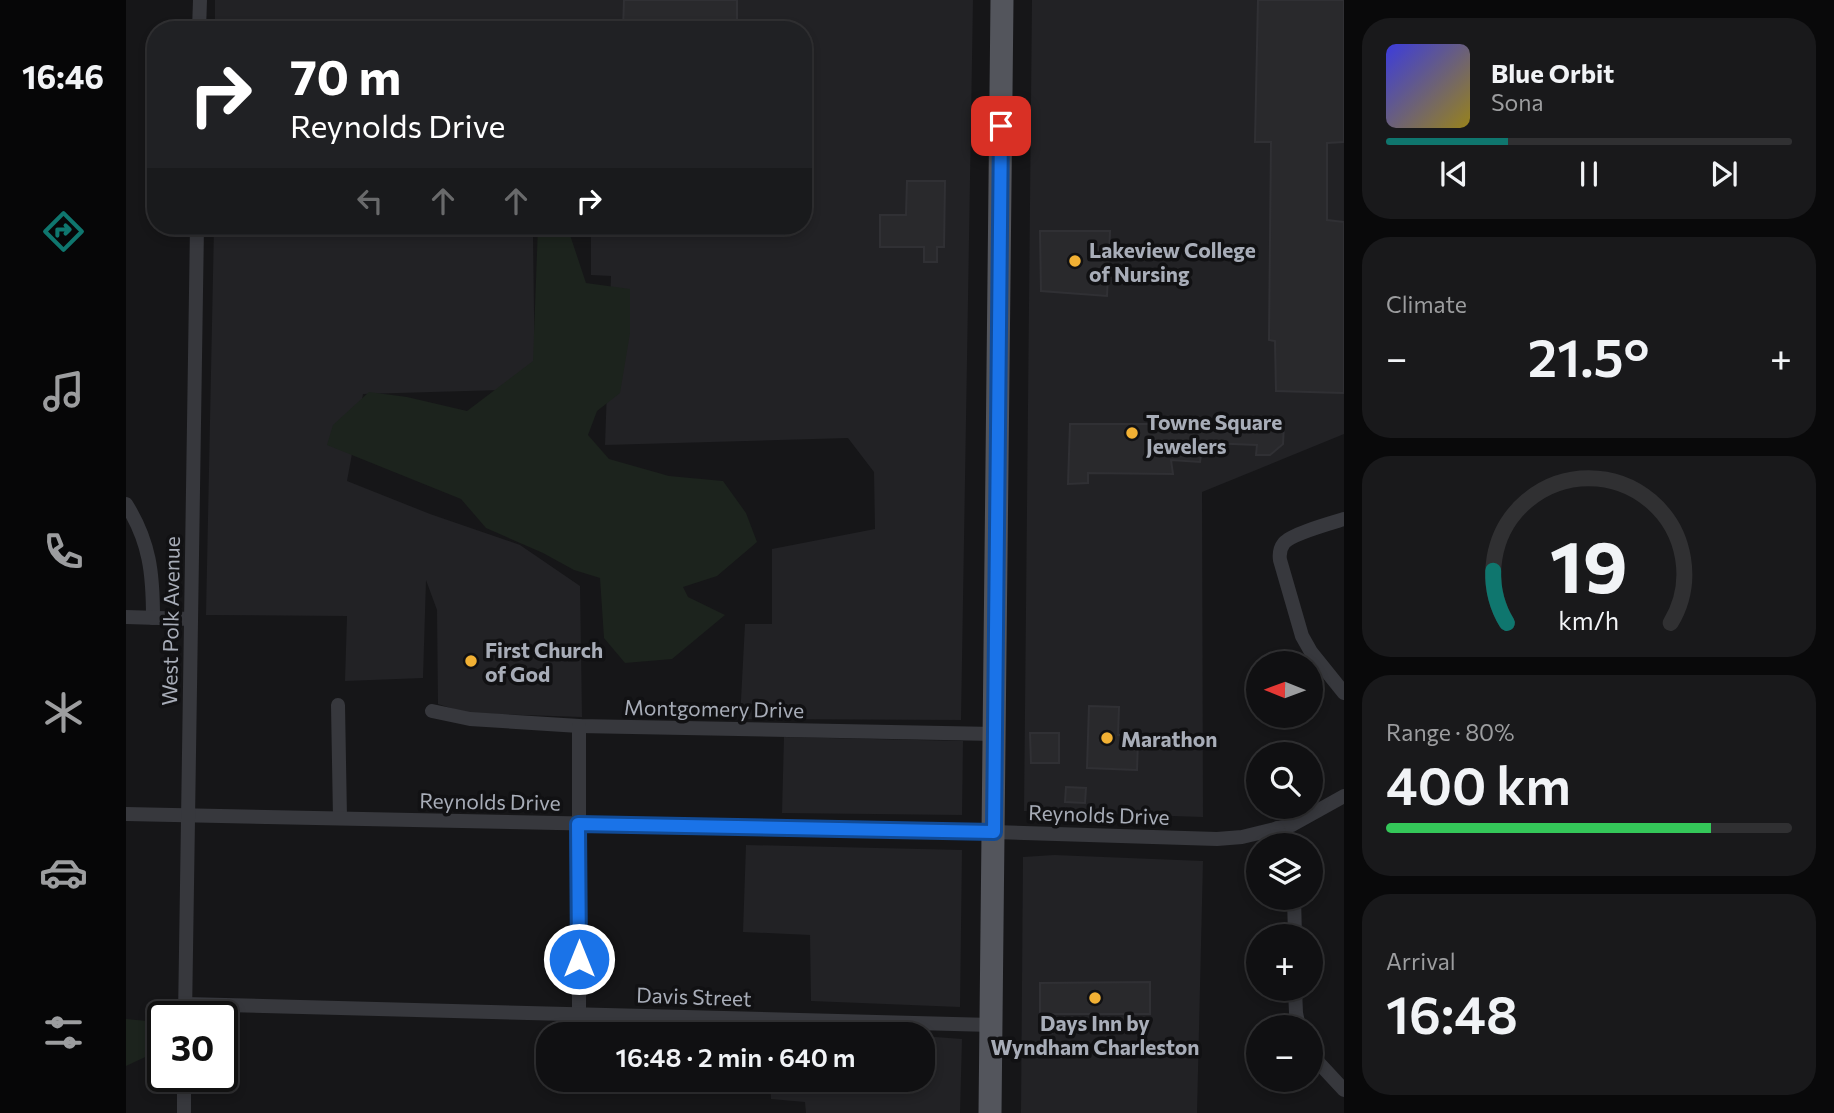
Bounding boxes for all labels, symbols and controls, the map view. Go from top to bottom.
text: 70 m [290,45,401,105]
icon: right [175,49,266,140]
text: 16:46 [22,56,104,96]
text: Blue Orbit [1491,57,1614,88]
text: Sona [1491,88,1543,116]
pin [971,96,1031,156]
text: Reynolds Drive [290,105,505,145]
icon: arrive [982,107,1020,145]
icon: previous [1435,155,1473,193]
icon: pause [1570,155,1608,193]
icon: next [1705,155,1743,193]
icon: left [351,182,389,220]
icon: ahead [424,182,462,220]
icon: ahead [497,182,535,220]
icon: right [570,182,608,220]
icon: directions [39,207,88,256]
place label: Lakeview College of Nursing [1089,237,1256,286]
marker: Lakeview College of Nursing [1067,253,1083,269]
text: Climate [1386,290,1467,318]
text: 21.5° [1528,324,1649,388]
text: − [1386,333,1408,380]
text: + [1770,333,1792,380]
icon: music [39,367,88,416]
place label: Towne Square Jewelers [1146,409,1282,458]
marker: Towne Square Jewelers [1124,425,1140,441]
text: 19 [1550,519,1628,608]
icon: phone [39,527,88,576]
street label: West Polk Avenue [156,536,184,706]
text: km/h [1559,604,1619,634]
place label: First Church of God [485,637,603,686]
north arrow [1246,651,1323,728]
map controls [1246,651,1323,1092]
marker: First Church of God [463,653,479,669]
icon: climate [39,688,88,737]
street label: Montgomery Drive [624,694,804,722]
text: Range · 80% [1386,718,1514,746]
place label: Marathon [1121,726,1217,751]
marker: Marathon [1099,730,1115,746]
button: search [1246,742,1323,819]
text: 400 km [1386,752,1571,816]
street label: Reynolds Drive [419,787,561,815]
street label: Reynolds Drive [1028,799,1170,829]
button: layers [1246,833,1323,910]
icon: car [39,848,88,897]
position arrow [542,922,616,996]
button: + [1246,924,1323,1001]
text: Arrival [1386,947,1456,975]
street label: Davis Street [636,981,752,1011]
text: 16:48 [1386,981,1518,1045]
marker: Days Inn by Wyndham Charleston [1087,990,1103,1006]
speed limit sign: 30 [147,1001,238,1092]
icon: filters [39,1008,88,1057]
place label: Days Inn by Wyndham Charleston [991,1010,1199,1059]
button: − [1246,1015,1323,1092]
text: 16:48 · 2 min · 640 m [615,1041,856,1072]

